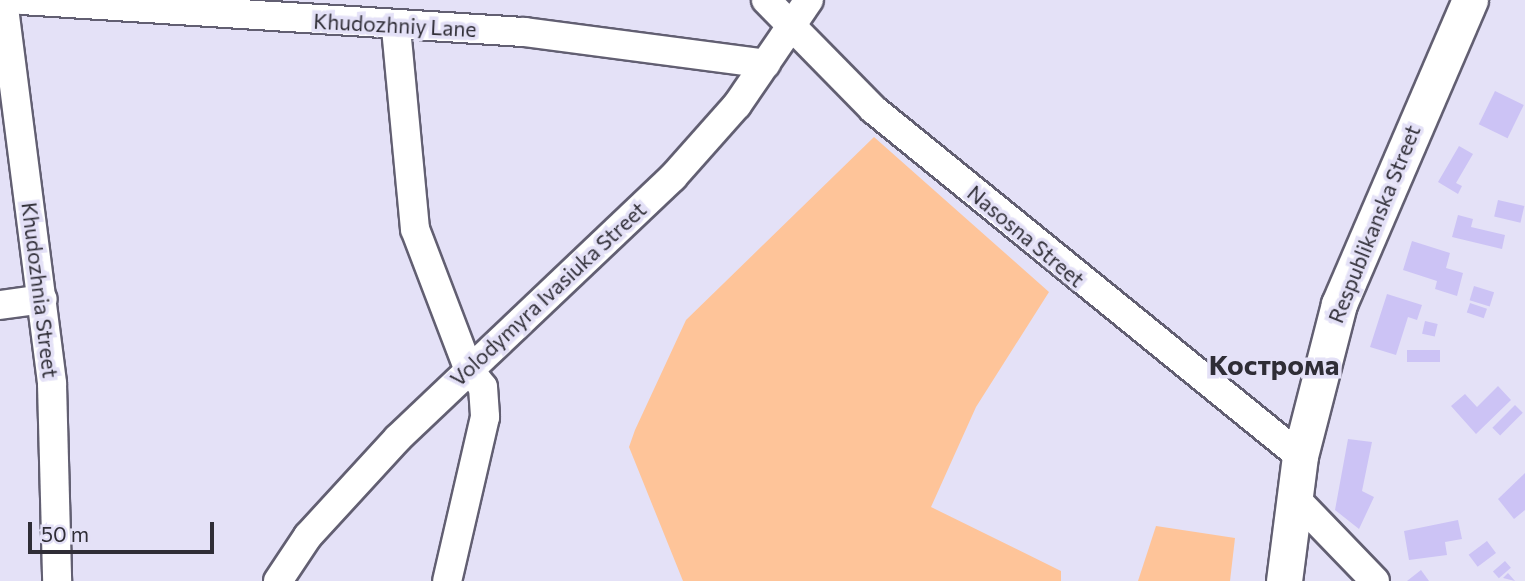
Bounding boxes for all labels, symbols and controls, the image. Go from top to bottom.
street label: Khudozhniy Lane [313,8,477,42]
street label: Respublikanska Street [1323,121,1425,327]
street label: Nasosna Street [962,180,1090,292]
street label: Volodymyra Ivasiuka Street [445,197,651,391]
street label: Khudozhnia Street [17,201,63,379]
district label: Кострома [1209,347,1339,381]
scale bar [32,508,217,552]
text: 50 m [41,521,89,546]

